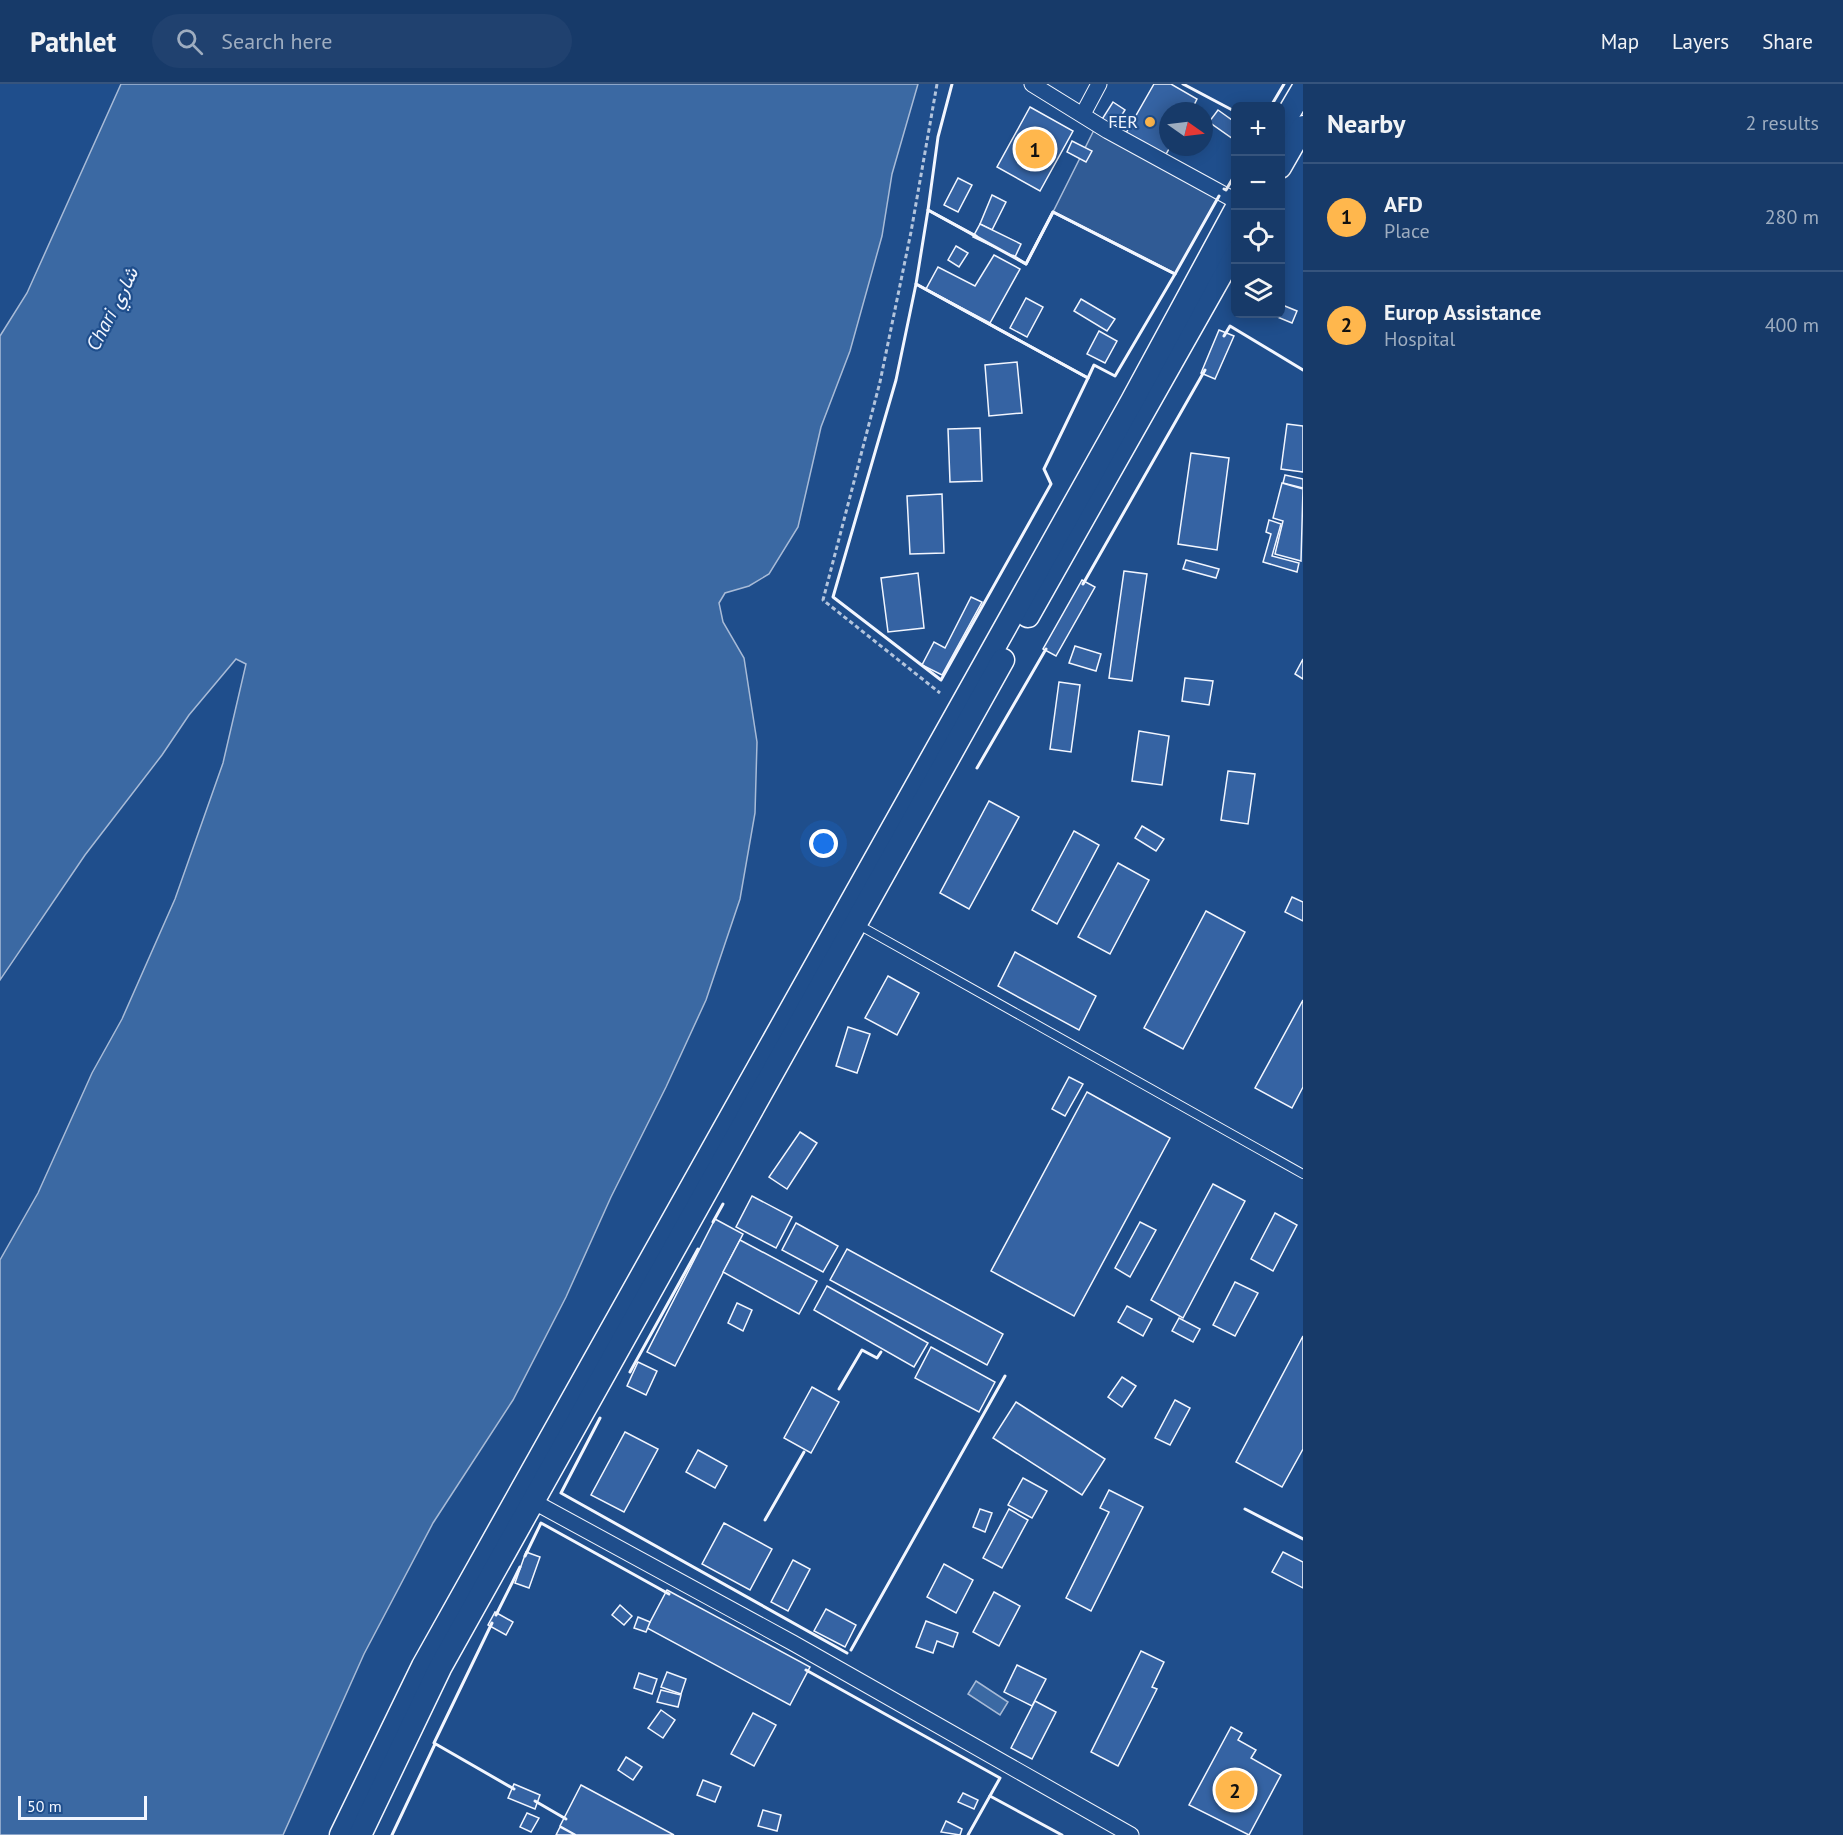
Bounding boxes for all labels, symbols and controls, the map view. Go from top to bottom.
search box [152,14,572,68]
text: Pathlet [30,23,116,60]
icon: search [173,25,206,58]
text: Search here [221,27,332,55]
text: Map [1601,28,1639,55]
text: Layers [1672,28,1729,55]
text: Share [1762,28,1813,55]
north arrow [1159,102,1213,156]
map controls [1231,102,1285,318]
button: + [1231,102,1285,156]
text: Nearby [1327,107,1405,140]
place label: FER [1108,110,1138,133]
text: 2 results [1746,110,1819,136]
marker: FER [1143,115,1157,129]
pin: 1 [1016,126,1054,172]
button: − [1231,156,1285,210]
text: AFD [1384,190,1423,218]
text: 1 [1341,204,1352,230]
text: 280 m [1765,204,1819,230]
button: locate [1231,210,1285,264]
text: Place [1384,218,1430,244]
water label: Chari شاري [80,262,147,356]
button: layers [1231,264,1285,318]
text: Europ Assistance [1384,298,1541,326]
text: 2 [1341,312,1352,338]
text: 400 m [1765,312,1819,338]
text: Hospital [1384,326,1455,352]
your location [809,829,838,858]
pin: 2 [1216,1768,1254,1812]
scale bar [18,1793,147,1820]
text: 50 m [27,1796,62,1816]

